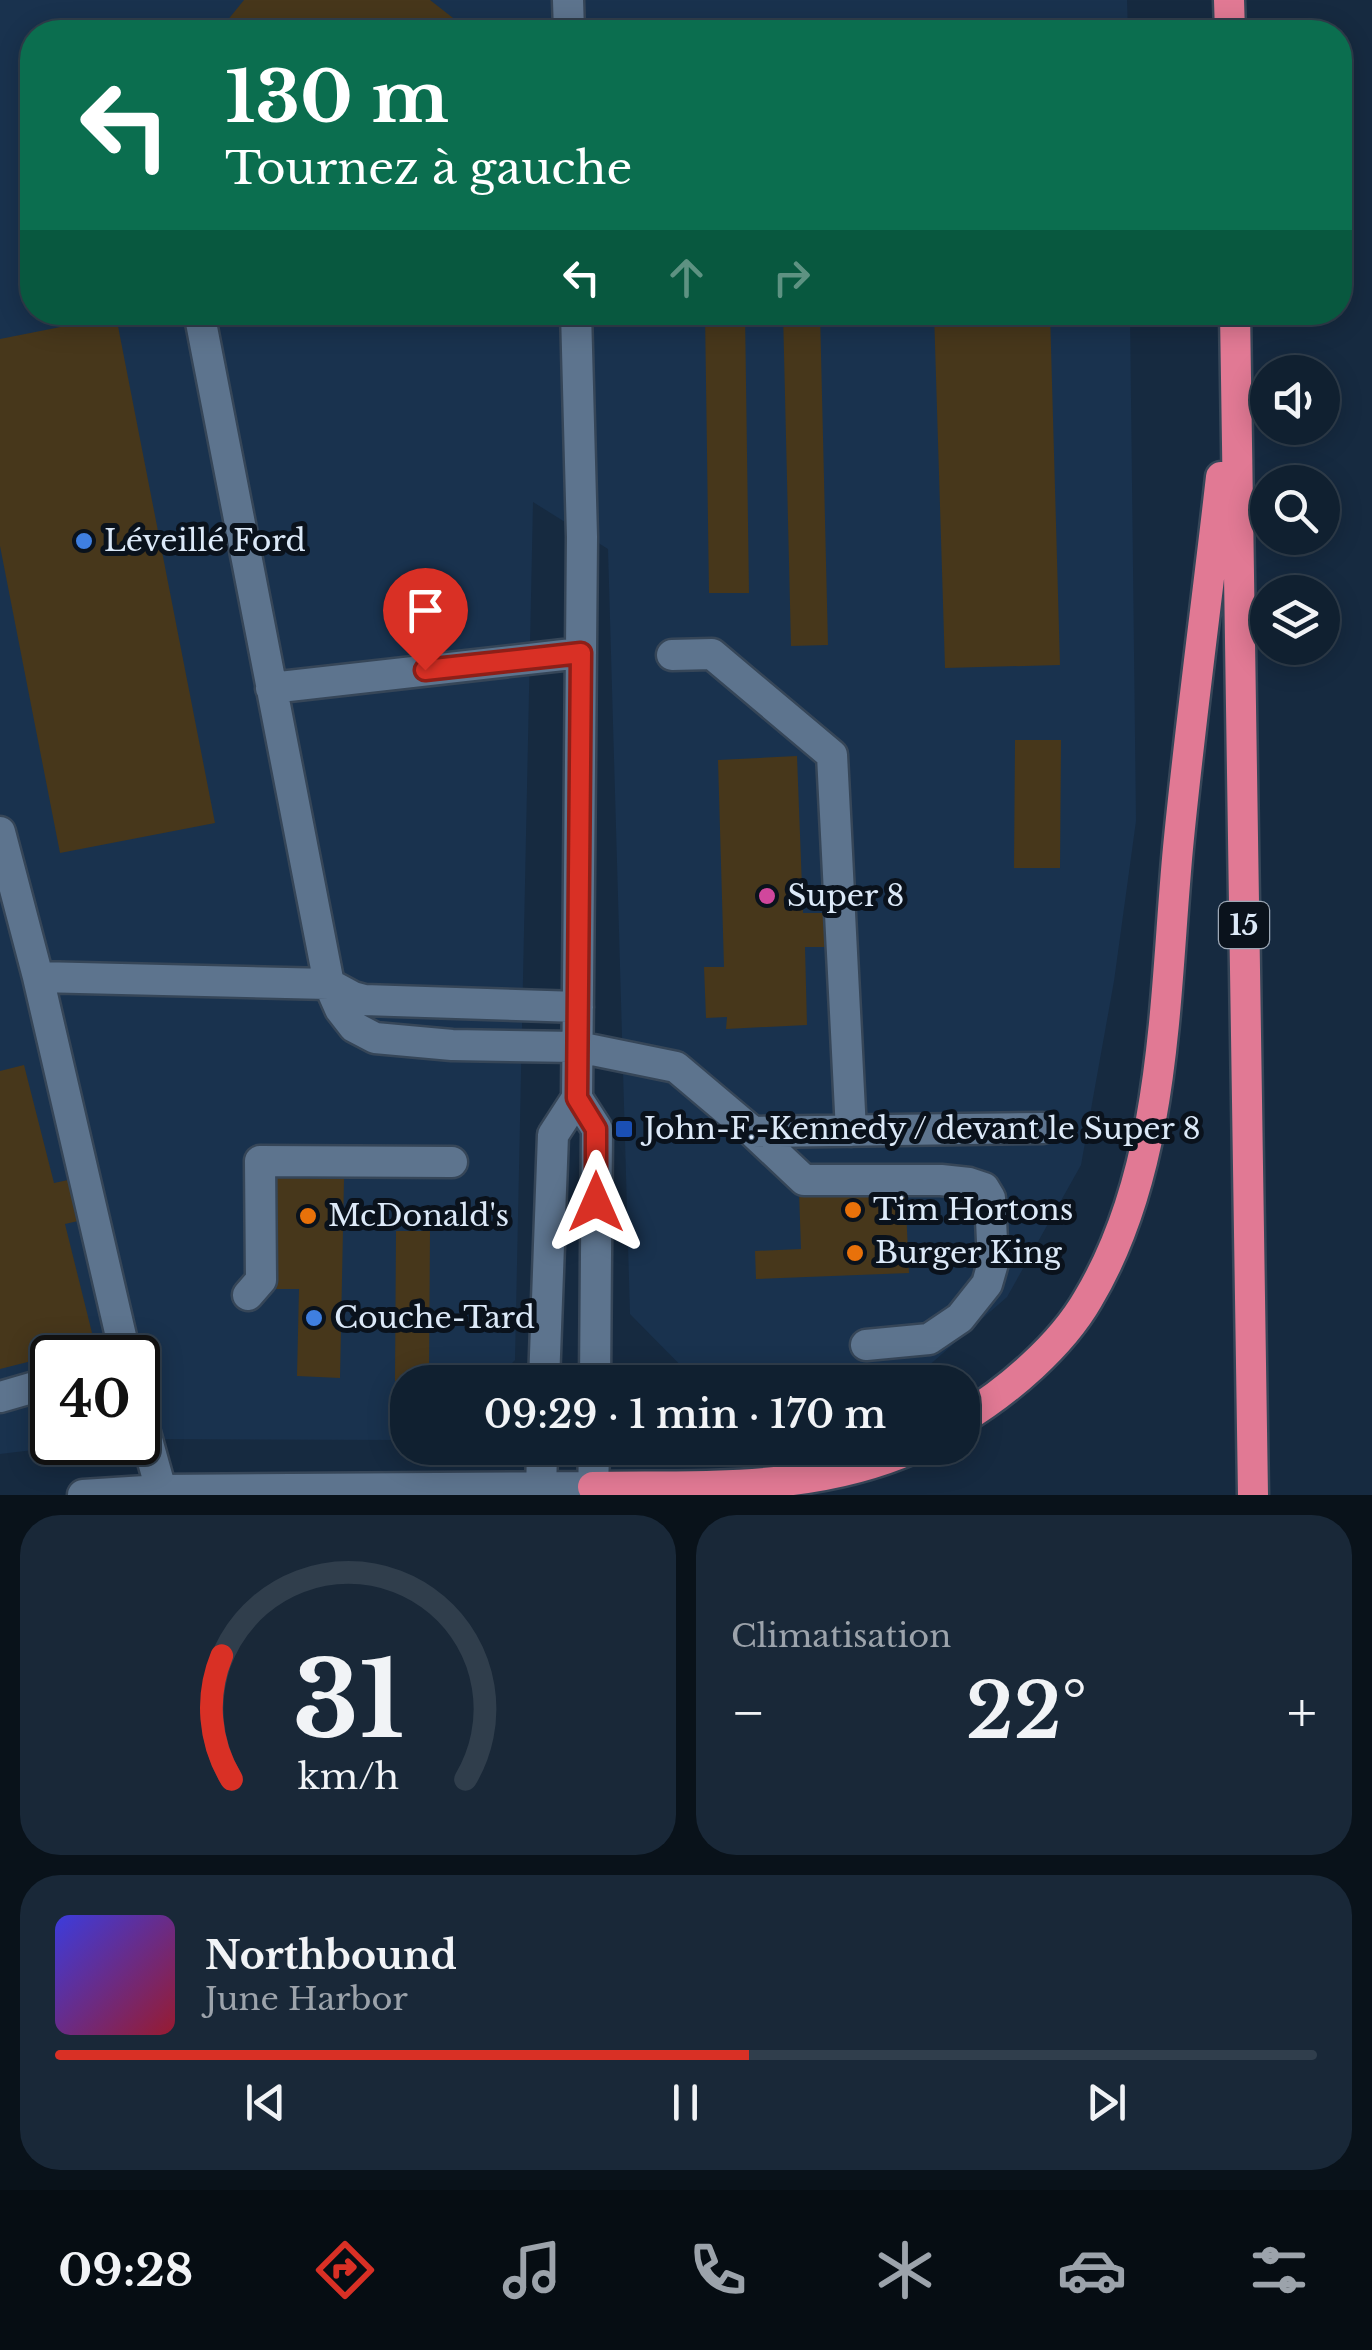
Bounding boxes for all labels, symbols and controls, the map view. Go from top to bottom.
text: 130 m [225,54,449,141]
icon: left [60,60,190,190]
text: Tournez à gauche [225,140,632,196]
icon: left [554,250,609,305]
icon: ahead [659,250,714,305]
icon: right [764,250,819,305]
map controls [1250,355,1340,665]
button: sound [1250,355,1340,445]
button: search [1250,465,1340,555]
place label: Léveillé Ford [104,522,306,559]
marker: Léveillé Ford [73,530,95,552]
pin [383,568,468,671]
button: layers [1250,575,1340,665]
icon: arrive [398,583,453,638]
place label: Super 8 [787,877,904,914]
marker: Super 8 [756,885,778,907]
road number: 15 [1219,902,1269,948]
place label: John-F.-Kennedy / devant le Super 8 [640,1110,1201,1147]
marker: John-F.-Kennedy / devant le Super 8 [613,1118,635,1140]
position arrow [544,1150,648,1254]
place label: Tim Hortons [873,1191,1073,1228]
place label: McDonald's [328,1197,509,1234]
marker: Tim Hortons [842,1199,864,1221]
marker: McDonald's [297,1205,319,1227]
place label: Burger King [875,1234,1063,1271]
marker: Burger King [844,1242,866,1264]
place label: Couche-Tard [334,1299,535,1336]
marker: Couche-Tard [303,1307,325,1329]
speed limit sign: 40 [30,1335,160,1465]
text: 09:29 · 1 min · 170 m [484,1391,886,1438]
text: Climatisation [731,1616,951,1656]
text: 31 [292,1636,404,1765]
text: 22° [966,1665,1087,1758]
text: − [731,1679,766,1747]
text: + [1287,1679,1317,1747]
text: km/h [297,1754,399,1799]
text: Northbound [205,1932,457,1979]
text: June Harbor [205,1979,408,2019]
icon: previous [238,2075,293,2130]
icon: pause [658,2075,713,2130]
icon: next [1079,2075,1134,2130]
icon: directions [310,2235,380,2305]
icon: music [497,2235,567,2305]
icon: phone [683,2235,753,2305]
icon: climate [870,2235,940,2305]
icon: car [1057,2235,1127,2305]
icon: filters [1244,2235,1314,2305]
text: 09:28 [58,2242,193,2298]

